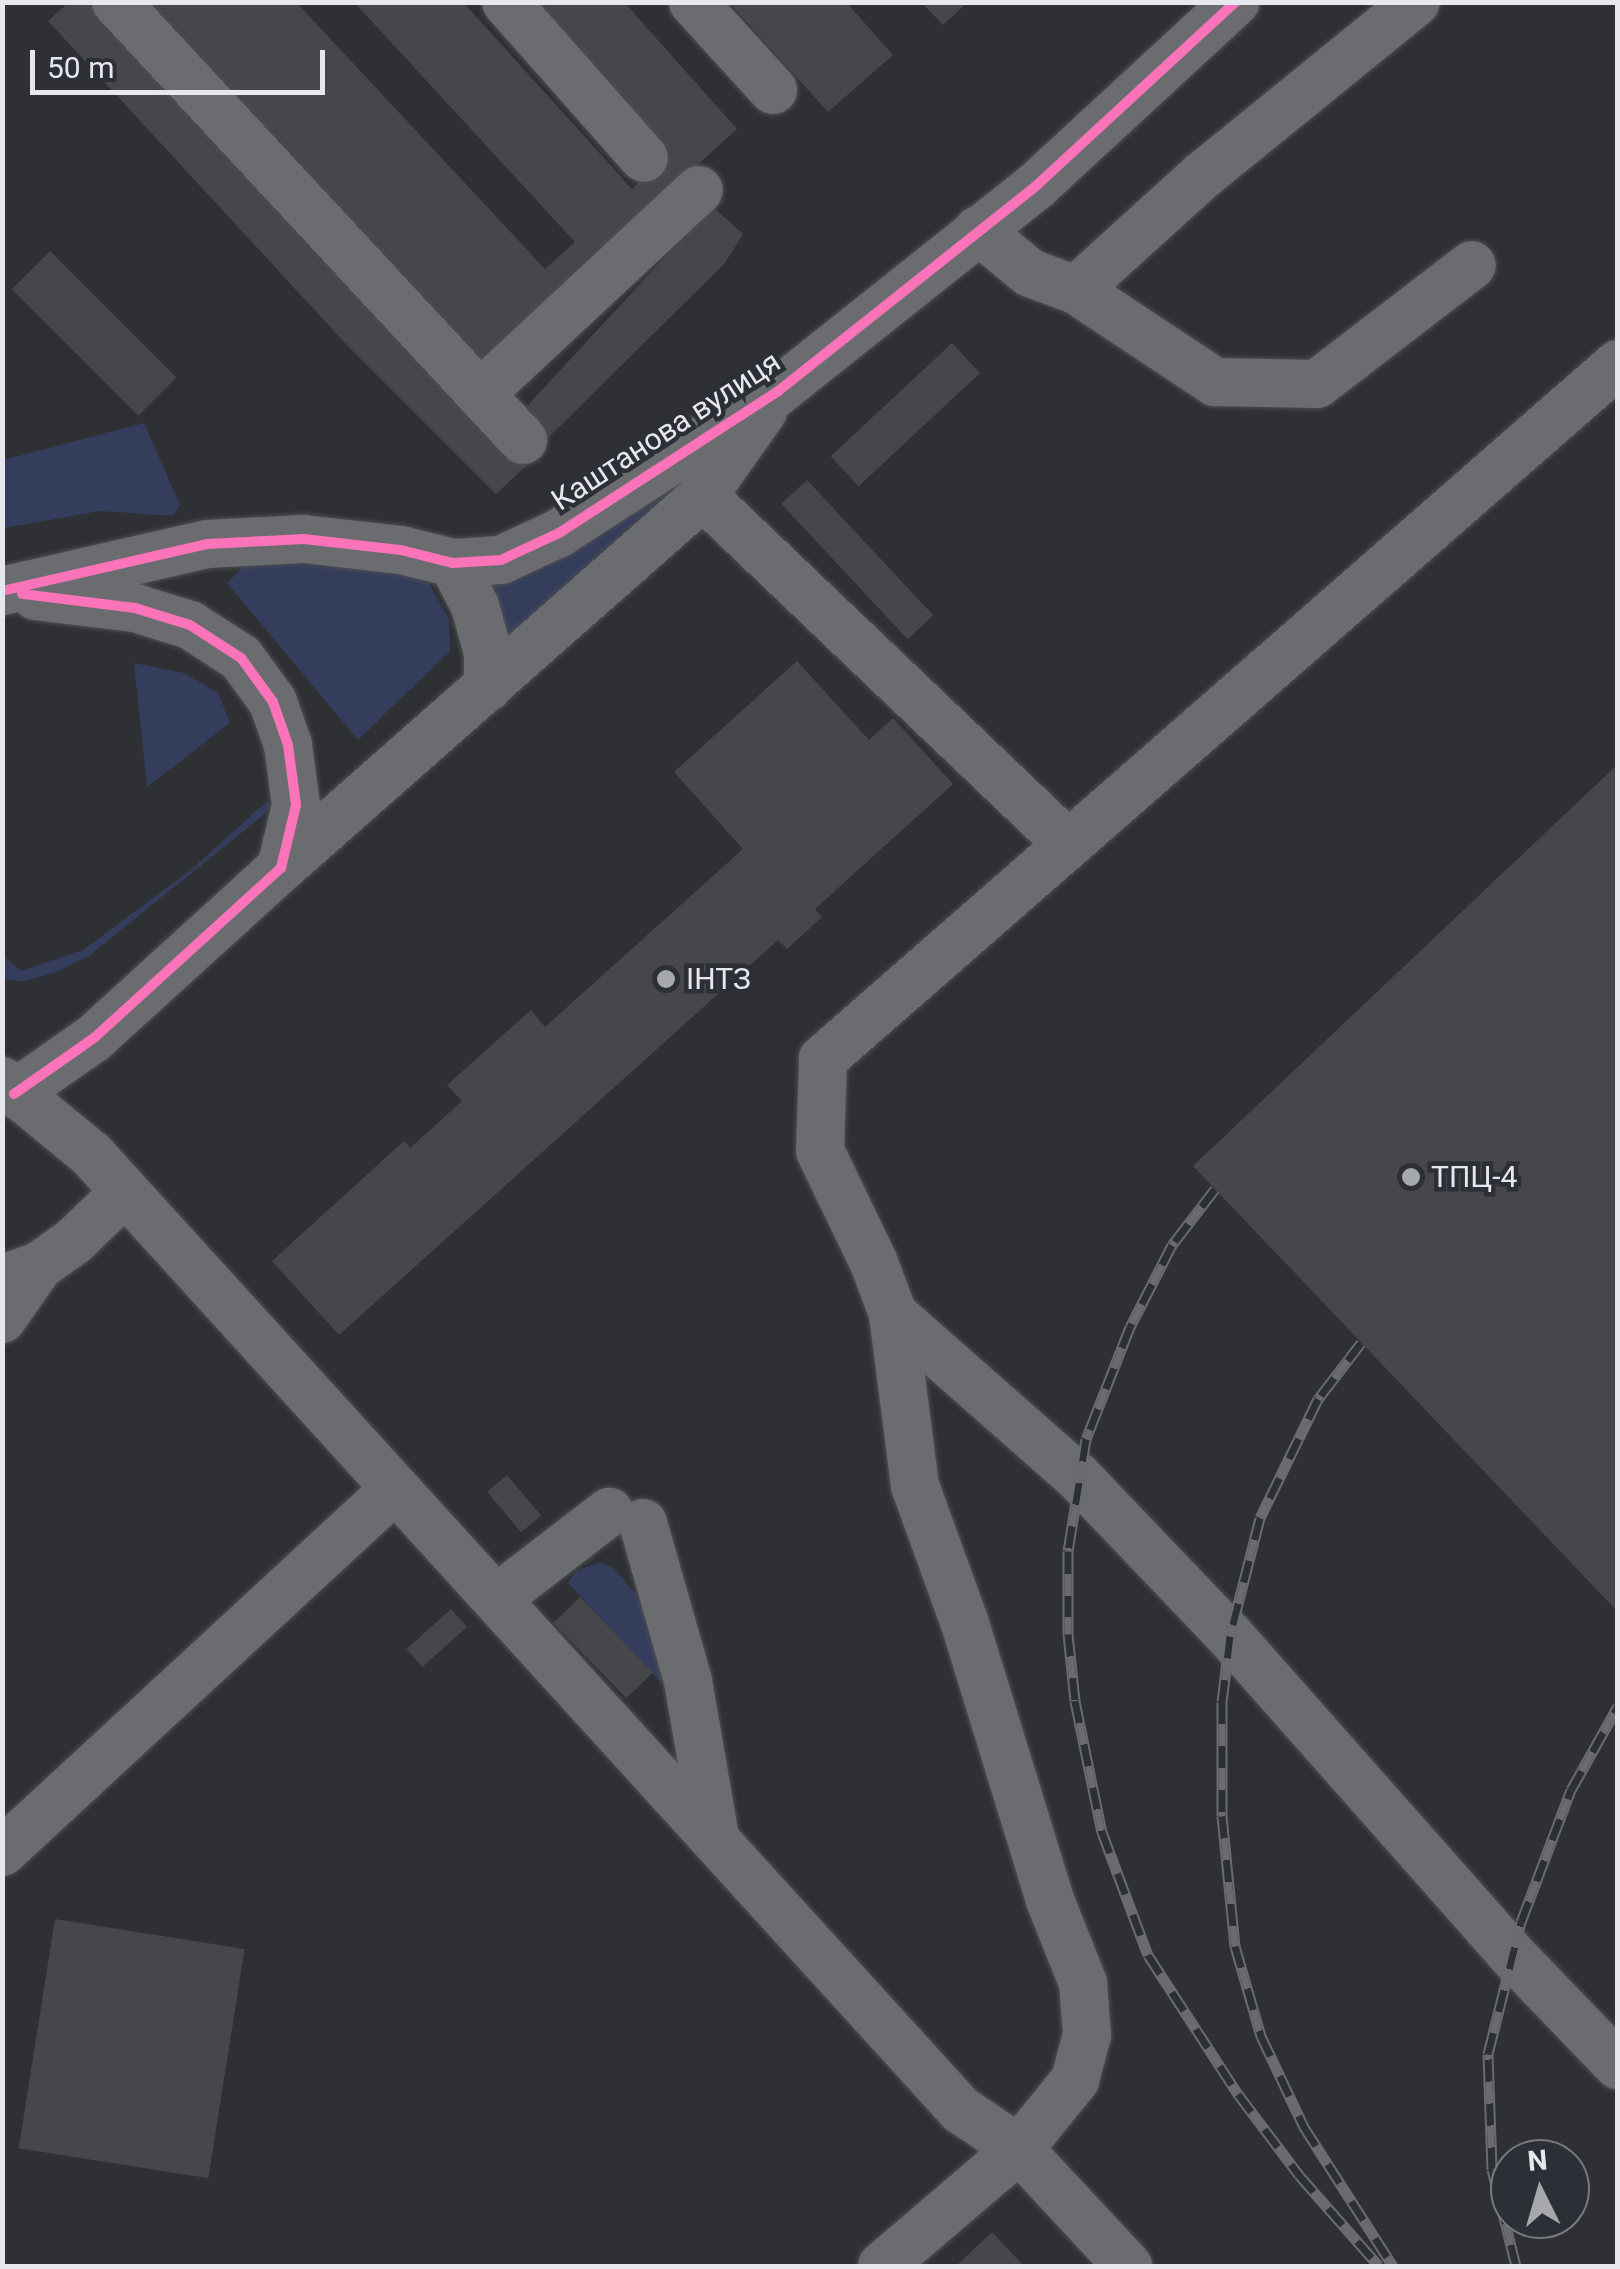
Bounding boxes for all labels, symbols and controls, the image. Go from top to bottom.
scale bar [35,30,330,92]
text: 50 m [47,50,114,85]
street label: Каштанова вулиця [545,344,787,518]
place label: ІНТЗ [686,961,751,997]
marker: ІНТЗ [655,968,677,990]
place label: ТПЦ-4 [1431,1159,1517,1195]
marker: ТПЦ-4 [1400,1166,1422,1188]
north arrow [1490,2139,1590,2239]
text: N [1526,2143,1549,2178]

